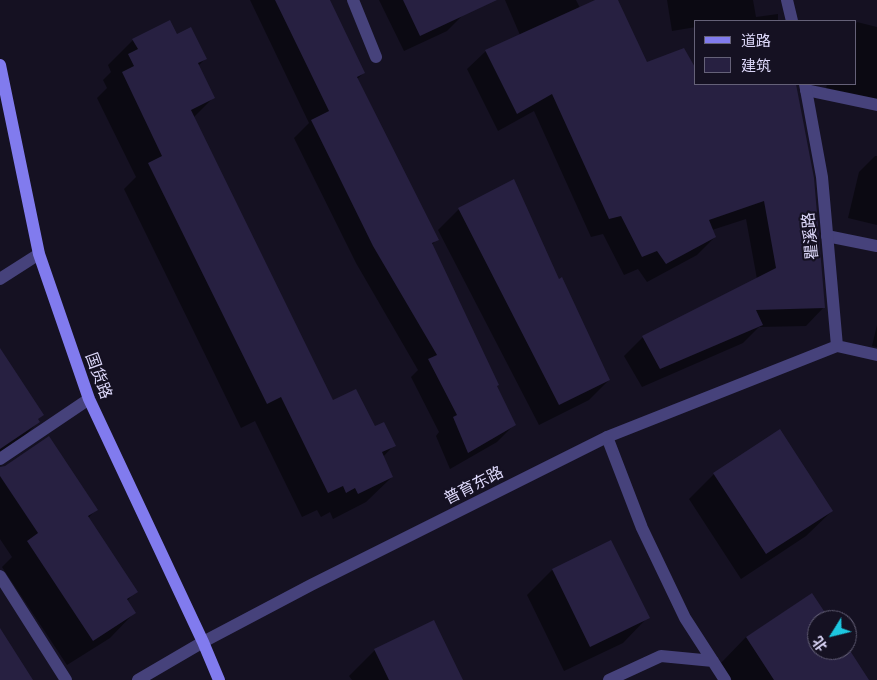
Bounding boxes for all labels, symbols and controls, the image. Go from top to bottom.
legend [694,20,857,85]
text: 道路 [741,32,771,50]
text: 建筑 [741,57,771,75]
street label: 瞿溪路 [799,211,823,261]
street label: 国货路 [81,350,115,402]
street label: 普育东路 [441,463,507,509]
north arrow [807,610,857,660]
text: 北 [809,633,831,654]

